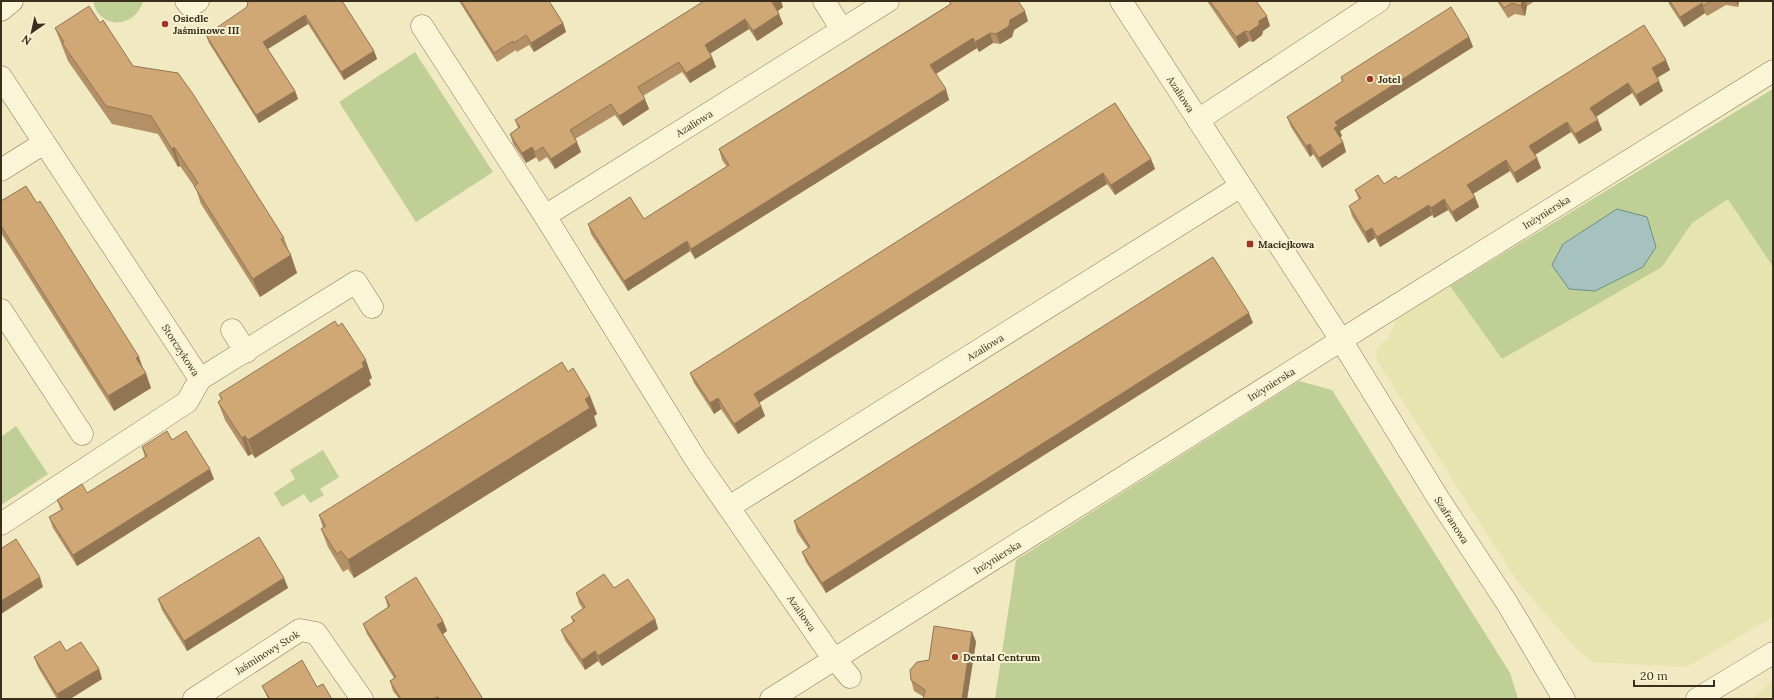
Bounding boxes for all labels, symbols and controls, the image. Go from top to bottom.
north arrow [12,12,52,52]
place label: Osiedle Jaśminowe III [173,12,239,37]
marker: Osiedle Jaśminowe III [160,19,170,29]
text: N [19,32,34,48]
street label: Azaliowa [1163,73,1197,115]
place label: Jotel [1378,73,1401,86]
marker: Jotel [1365,74,1375,84]
street label: Azaliowa [673,107,715,140]
street label: Inżynierska [1520,193,1572,232]
place label: Maciejkowa [1258,238,1315,251]
marker: Maciejkowa [1245,239,1255,249]
street label: Storczykowa [159,322,202,379]
street label: Azaliowa [964,331,1006,364]
street label: Inżynierska [1245,365,1297,404]
street label: Szafranowa [1432,494,1472,546]
street label: Inżynierska [971,538,1023,577]
street label: Azaliowa [784,592,819,634]
street label: Jaśminowy Stok [232,627,302,678]
place label: Dental Centrum [963,651,1041,664]
marker: Dental Centrum [950,652,960,662]
scale bar [1634,662,1714,688]
text: 20 m [1640,668,1668,683]

